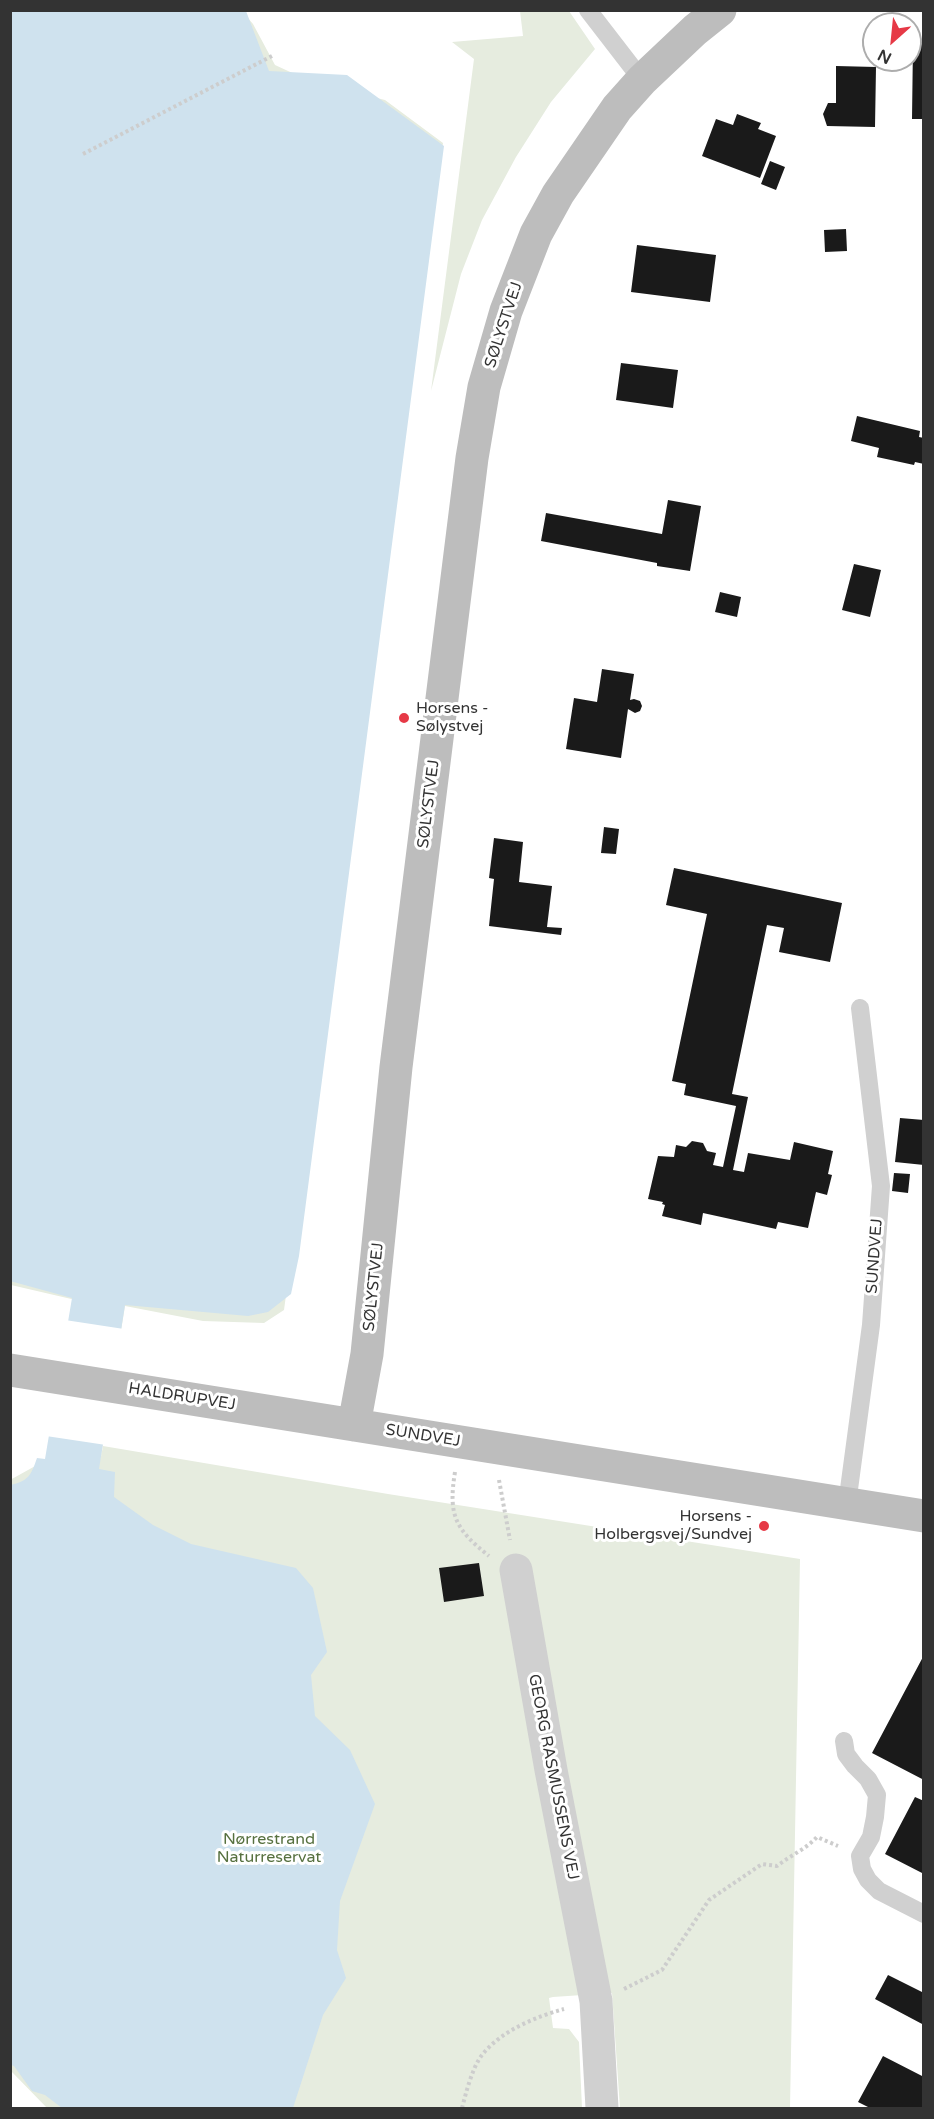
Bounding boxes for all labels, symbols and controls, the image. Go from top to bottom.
north arrow [862,12,922,72]
text: N [874,44,895,68]
street label: SØLYSTVEJ [481,280,527,370]
place label: Horsens - Sølystvej [416,699,489,737]
marker: Horsens - Sølystvej [397,711,411,725]
street label: SØLYSTVEJ [414,759,444,849]
street label: SUNDVEJ [863,1218,887,1294]
street label: SØLYSTVEJ [360,1242,388,1332]
street label: HALDRUPVEJ [127,1379,237,1415]
street label: SUNDVEJ [384,1421,462,1451]
place label: Horsens - Holbergsvej/Sundvej [594,1507,752,1545]
marker: Horsens - Holbergsvej/Sundvej [757,1519,771,1533]
street label: GEORG RASMUSSENS VEJ [524,1672,582,1882]
park label: Nørrestrand Naturreservat [217,1830,321,1868]

